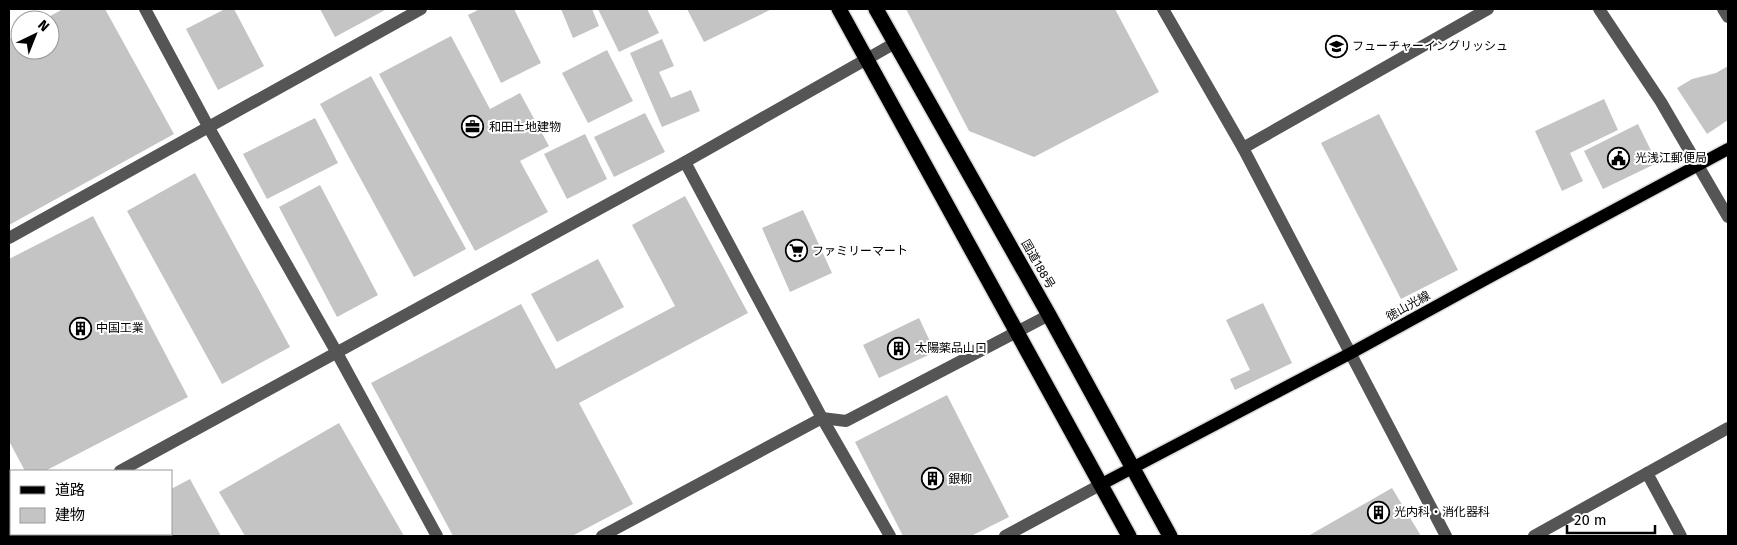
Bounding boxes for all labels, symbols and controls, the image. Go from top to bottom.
north arrow [10,10,60,60]
text: N [34,16,53,35]
school or university icon: フューチャーイングリッシュ [1324,34,1348,58]
place label: フューチャーイングリッシュ [1352,39,1508,53]
office icon: 和田土地建物 [461,115,485,139]
place label: 和田土地建物 [489,120,561,134]
public building icon: 光浅江郵便局 [1607,146,1631,170]
place label: 光浅江郵便局 [1635,151,1707,165]
street label: 国道188号 [1018,237,1058,291]
supermarket icon: ファミリーマート [784,239,808,263]
place label: ファミリーマート [812,244,908,258]
street label: 徳山光線 [1384,288,1432,324]
building icon: 中国工業 [68,316,92,340]
place label: 中国工業 [96,321,144,335]
building icon: 太陽薬品山口 [887,336,911,360]
place label: 太陽薬品山口 [915,341,987,355]
building icon: 銀柳 [920,467,944,491]
legend [10,470,172,535]
place label: 銀柳 [948,472,972,486]
text: 道路 [55,481,85,499]
building icon: 光内科・消化器科 [1366,500,1390,524]
scale bar [1567,502,1654,534]
place label: 光内科・消化器科 [1394,505,1490,519]
text: 建物 [55,506,85,524]
text: 20 m [1574,511,1607,529]

